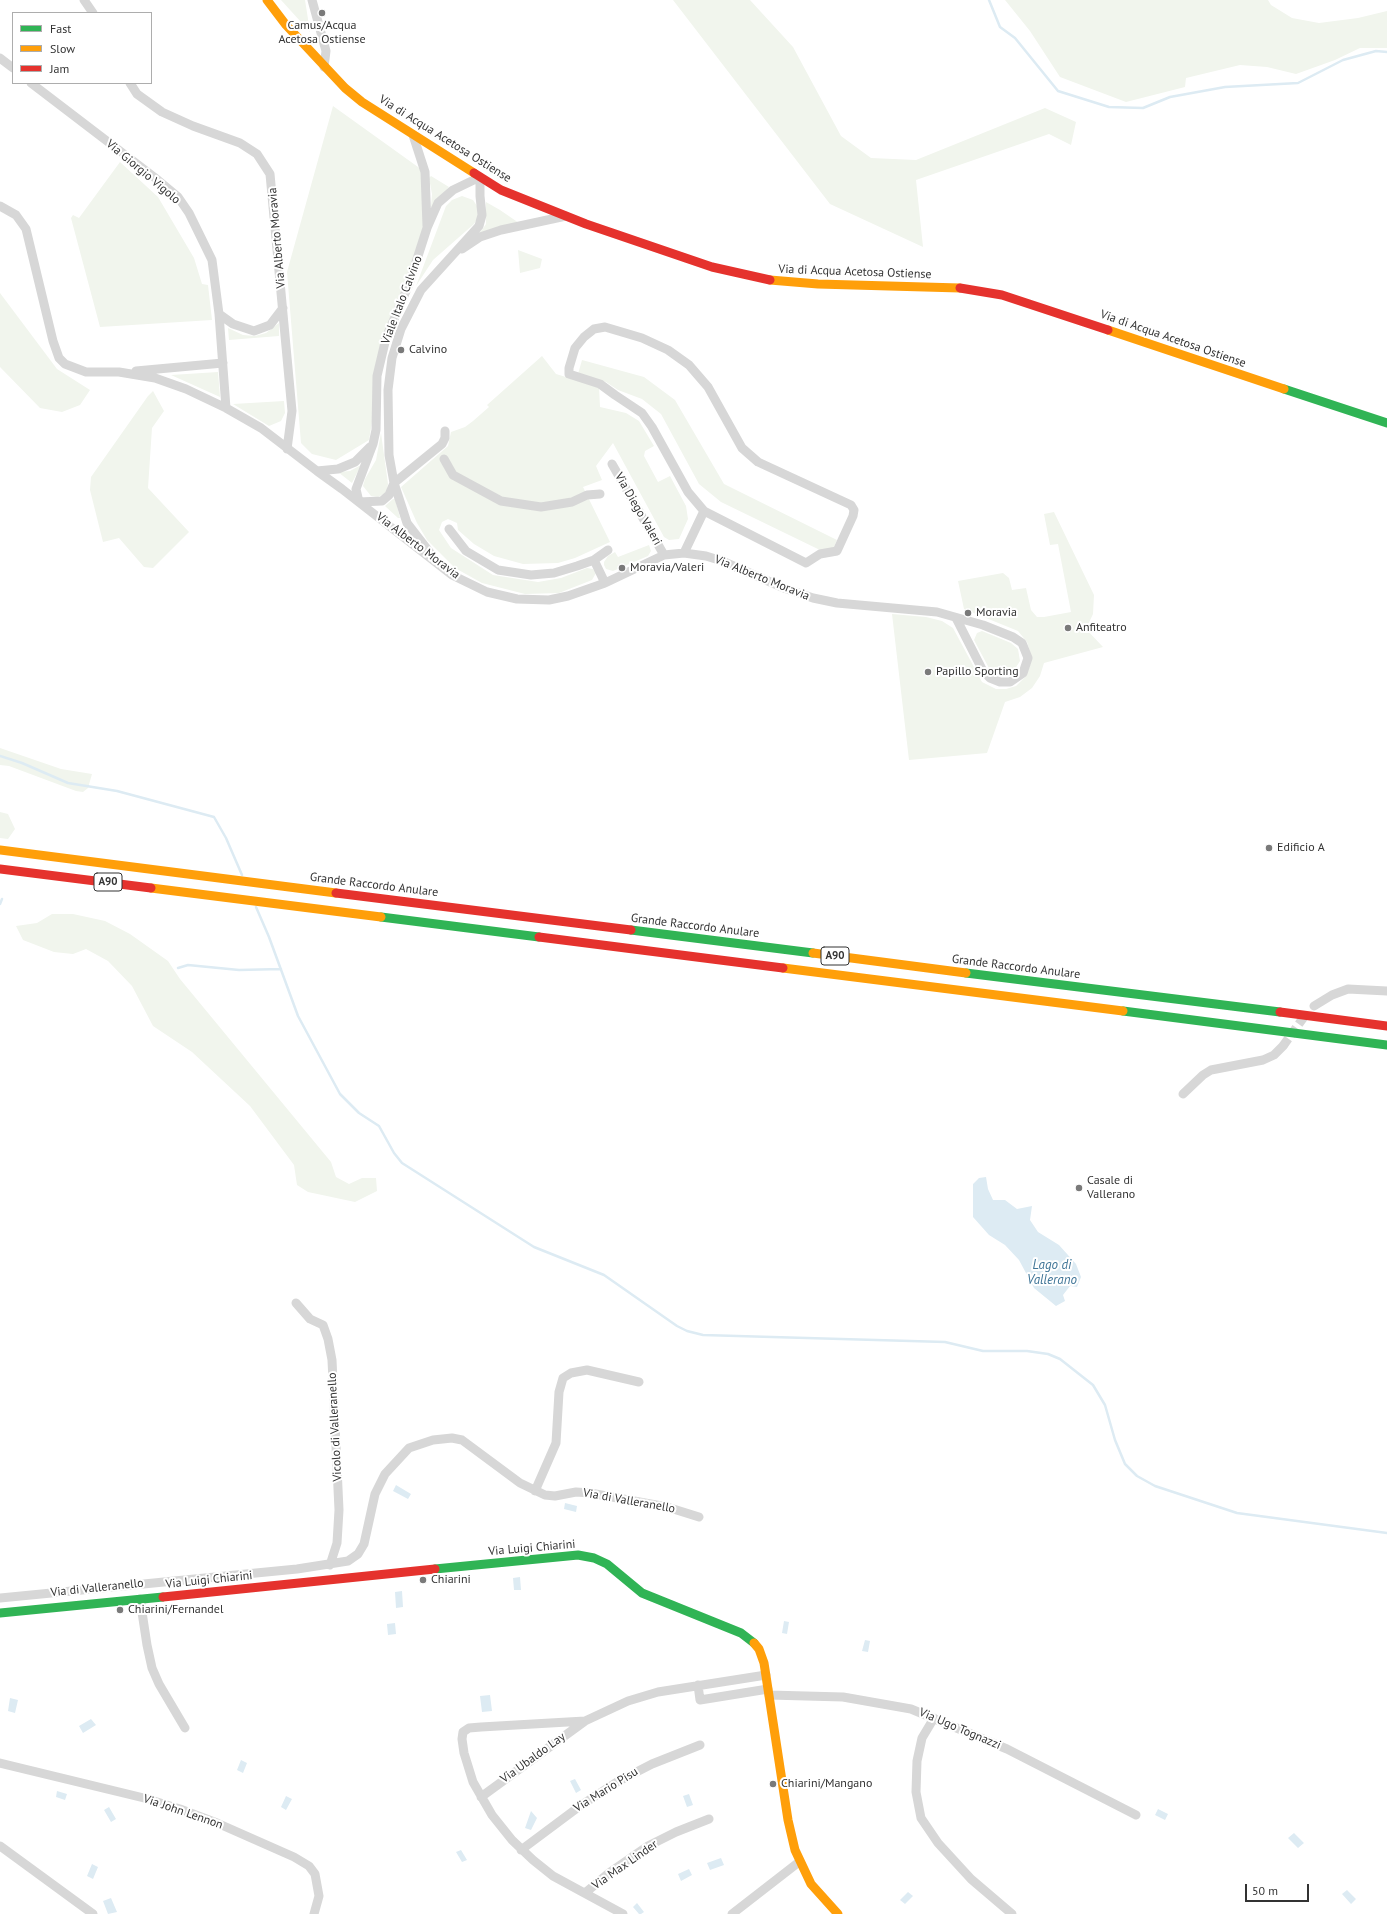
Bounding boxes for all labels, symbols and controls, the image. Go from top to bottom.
marker: Camus/Acqua Acetosa Ostiense [317,8,327,18]
legend [12,12,152,84]
place label: Camus/Acqua Acetosa Ostiense [278,19,366,47]
text: Fast [50,21,71,36]
text: Slow [50,41,75,56]
text: Jam [50,61,69,76]
street label: Via di Acqua Acetosa Ostiense [376,92,514,186]
street label: Via Giorgio Vigolo [103,137,183,207]
street label: Via Alberto Moravia [265,187,289,289]
street label: Viale Italo Calvino [379,254,425,346]
street label: Via di Acqua Acetosa Ostiense [778,262,932,282]
street label: Via di Acqua Acetosa Ostiense [1098,307,1248,371]
place label: Calvino [409,343,447,357]
marker: Calvino [396,345,406,355]
street label: Via Diego Valeri [611,470,665,548]
street label: Via Alberto Moravia [373,510,463,582]
street label: Via Alberto Moravia [712,552,812,604]
place label: Moravia/Valeri [630,561,704,575]
marker: Moravia/Valeri [617,563,627,573]
place label: Moravia [976,606,1017,620]
marker: Moravia [963,608,973,618]
place label: Anfiteatro [1076,621,1127,635]
marker: Anfiteatro [1063,623,1073,633]
place label: Papillo Sporting [936,665,1019,679]
marker: Papillo Sporting [923,667,933,677]
place label: Edificio A [1277,841,1325,855]
marker: Edificio A [1264,843,1274,853]
street label: Grande Raccordo Anulare [309,870,439,900]
road number: A90 [94,873,122,891]
street label: Grande Raccordo Anulare [630,911,760,941]
road number: A90 [821,947,849,965]
street label: Grande Raccordo Anulare [951,952,1081,982]
place label: Casale di Vallerano [1087,1174,1135,1202]
marker: Casale di Vallerano [1074,1183,1084,1193]
water label: Lago di Vallerano [1027,1257,1077,1288]
street label: Vicolo di Valleranello [325,1372,345,1482]
street label: Via di Valleranello [582,1486,676,1516]
street label: Via Luigi Chiarini [488,1537,576,1559]
street label: Via Luigi Chiarini [165,1568,253,1592]
place label: Chiarini [431,1573,471,1587]
marker: Chiarini [418,1575,428,1585]
street label: Via di Valleranello [50,1576,144,1600]
place label: Chiarini/Fernandel [128,1603,223,1617]
marker: Chiarini/Fernandel [115,1605,125,1615]
street label: Via Ugo Tognazzi [917,1705,1003,1753]
street label: Via Ubaldo Lay [498,1730,568,1786]
street label: Via Mario Pisu [571,1765,641,1815]
place label: Chiarini/Mangano [781,1777,872,1791]
marker: Chiarini/Mangano [768,1779,778,1789]
street label: Via John Lennon [141,1792,225,1832]
street label: Via Max Linder [589,1837,661,1893]
scale bar [1247,1876,1311,1902]
text: 50 m [1252,1883,1278,1898]

